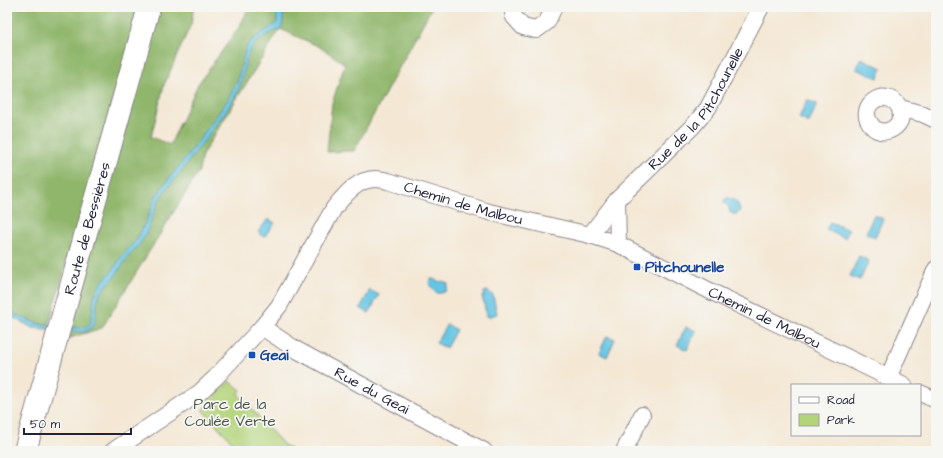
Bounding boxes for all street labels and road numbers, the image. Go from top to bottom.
street label: Rue de la Pitchounelle [643,44,749,175]
street label: Route de Bessières [59,159,116,297]
street label: Chemin de Malbou [401,176,525,230]
street label: Chemin de Malbou [705,281,824,354]
street label: Rue du Geai [331,362,414,420]

